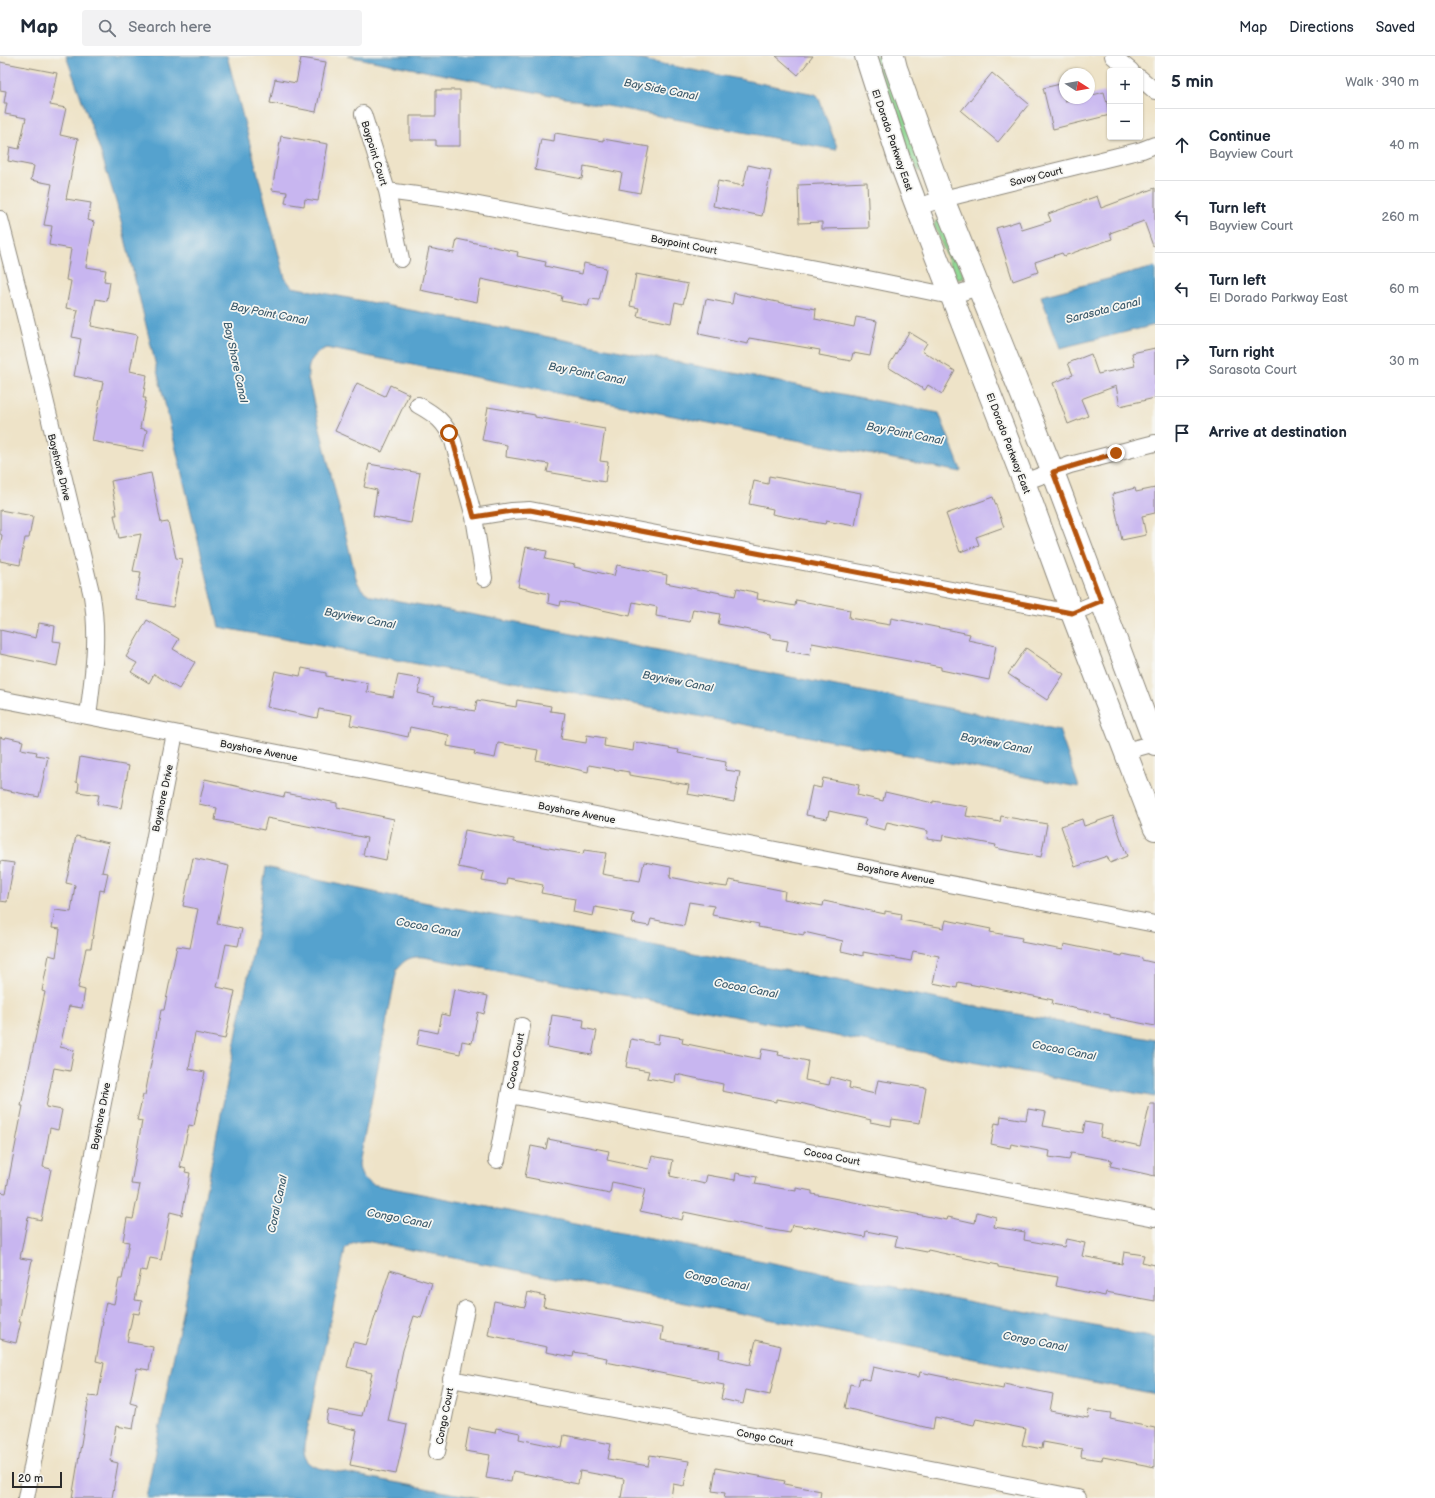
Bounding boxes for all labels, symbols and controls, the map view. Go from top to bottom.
search box [82,10,362,46]
text: Map [20,16,58,39]
icon: search [96,17,118,39]
text: Search here [128,18,211,37]
text: Map [1239,19,1267,36]
text: Directions [1289,19,1354,36]
text: Saved [1376,19,1415,36]
north arrow [1059,68,1095,104]
map controls [1107,68,1143,140]
button: + [1107,68,1143,104]
text: 5 min [1171,72,1214,92]
text: Walk · 390 m [1345,74,1419,90]
water label: Bay Side Canal [623,76,699,103]
street label: El Dorado Parkway East [869,88,915,193]
button: − [1107,104,1143,140]
street label: Baypoint Court [358,119,390,187]
text: Continue [1209,127,1271,146]
icon: ahead [1171,134,1193,156]
text: 40 m [1389,137,1419,153]
text: Bayview Court [1209,146,1293,162]
street label: Savoy Court [1009,165,1064,189]
text: Turn left [1209,199,1266,218]
icon: left [1171,206,1193,228]
text: 260 m [1381,209,1419,225]
text: Bayview Court [1209,218,1293,234]
street label: Baypoint Court [650,233,718,257]
text: Turn left [1209,271,1266,290]
icon: left [1171,278,1193,300]
text: 60 m [1389,281,1419,297]
text: El Dorado Parkway East [1209,290,1348,306]
water label: Sarasota Canal [1064,295,1142,326]
water label: Bay Point Canal [229,300,309,327]
water label: Bay Shore Canal [221,320,251,404]
text: Turn right [1209,343,1274,362]
icon: right [1171,350,1193,372]
text: 30 m [1389,353,1419,369]
water label: Bay Point Canal [547,360,627,387]
text: Sarasota Court [1209,362,1297,378]
street label: El Dorado Parkway East [983,391,1033,495]
water label: Bay Point Canal [865,420,945,447]
icon: arrive [1171,422,1193,444]
text: Arrive at destination [1209,423,1347,442]
route start [440,424,458,442]
street label: Bayshore Drive [45,432,73,502]
route end [1107,444,1125,462]
water label: Bayview Canal [323,605,397,632]
water label: Bayview Canal [641,668,715,695]
water label: Bayview Canal [959,730,1033,757]
street label: Bayshore Avenue [219,738,299,764]
street label: Bayshore Drive [150,763,176,833]
street label: Bayshore Avenue [537,800,617,826]
street label: Bayshore Avenue [856,861,936,887]
water label: Cocoa Canal [395,915,461,940]
water label: Cocoa Canal [713,976,779,1001]
street label: Cocoa Court [505,1032,527,1090]
water label: Cocoa Canal [1031,1038,1097,1063]
street label: Bayshore Drive [89,1081,113,1151]
street label: Cocoa Court [803,1146,861,1168]
water label: Coral Canal [265,1174,290,1234]
water label: Congo Canal [366,1206,433,1231]
water label: Congo Canal [684,1268,751,1293]
water label: Congo Canal [1002,1329,1069,1354]
street label: Congo Court [434,1387,456,1446]
street label: Congo Court [735,1427,794,1449]
scale bar [12,1470,62,1489]
text: 20 m [18,1472,43,1485]

